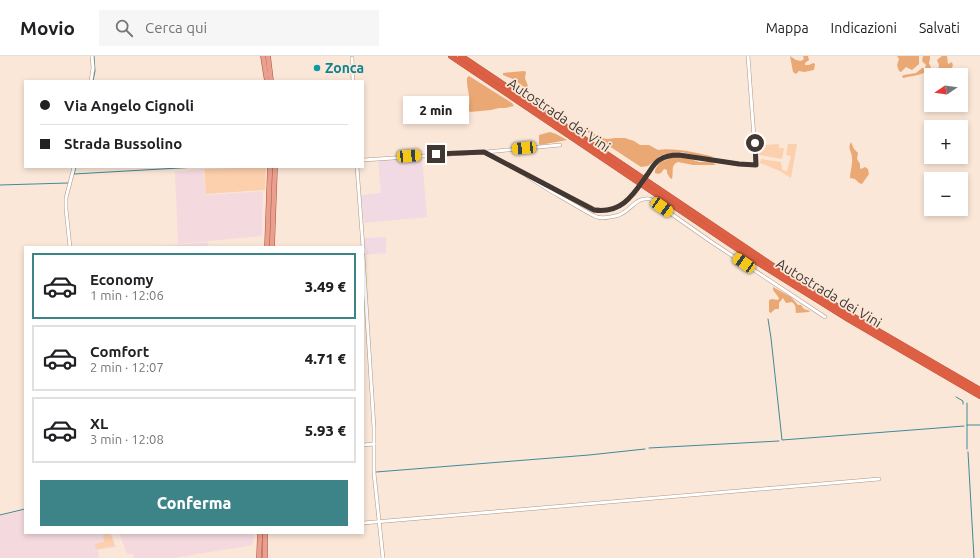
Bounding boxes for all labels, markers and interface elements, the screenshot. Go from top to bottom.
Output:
search box [99,10,379,46]
text: Movio [20,17,75,39]
icon: search [113,17,135,39]
text: Cerca qui [145,19,207,36]
text: Mappa [766,20,809,36]
text: Indicazioni [831,20,897,36]
text: Salvati [919,20,960,36]
place label: Zonca [325,60,364,76]
marker: Zonca [312,63,322,73]
north arrow [924,68,968,112]
map controls [924,68,968,216]
street label: Autostrada dei Vini [505,75,613,155]
callout: 2 min [403,96,469,124]
text: Via Angelo Cignoli [64,97,194,114]
text: 2 min [419,103,453,117]
button: + [924,120,968,164]
route start [746,134,764,152]
text: Strada Bussolino [64,135,182,152]
car [512,141,536,155]
route end [427,145,445,163]
car [397,149,421,163]
button: − [924,172,968,216]
car [649,195,675,219]
car [731,251,757,275]
street label: Autostrada dei Vini [773,255,885,331]
icon: car [42,268,78,304]
text: Economy [90,271,154,288]
text: 3.49 € [305,278,346,295]
text: 1 min · 12:06 [90,288,164,302]
icon: car [42,340,78,376]
text: Comfort [90,343,149,360]
text: 4.71 € [305,350,346,367]
text: 2 min · 12:07 [90,360,164,374]
icon: car [42,412,78,448]
text: XL [90,415,108,432]
text: 5.93 € [305,422,346,439]
text: 3 min · 12:08 [90,432,164,446]
button: Conferma [40,480,348,526]

